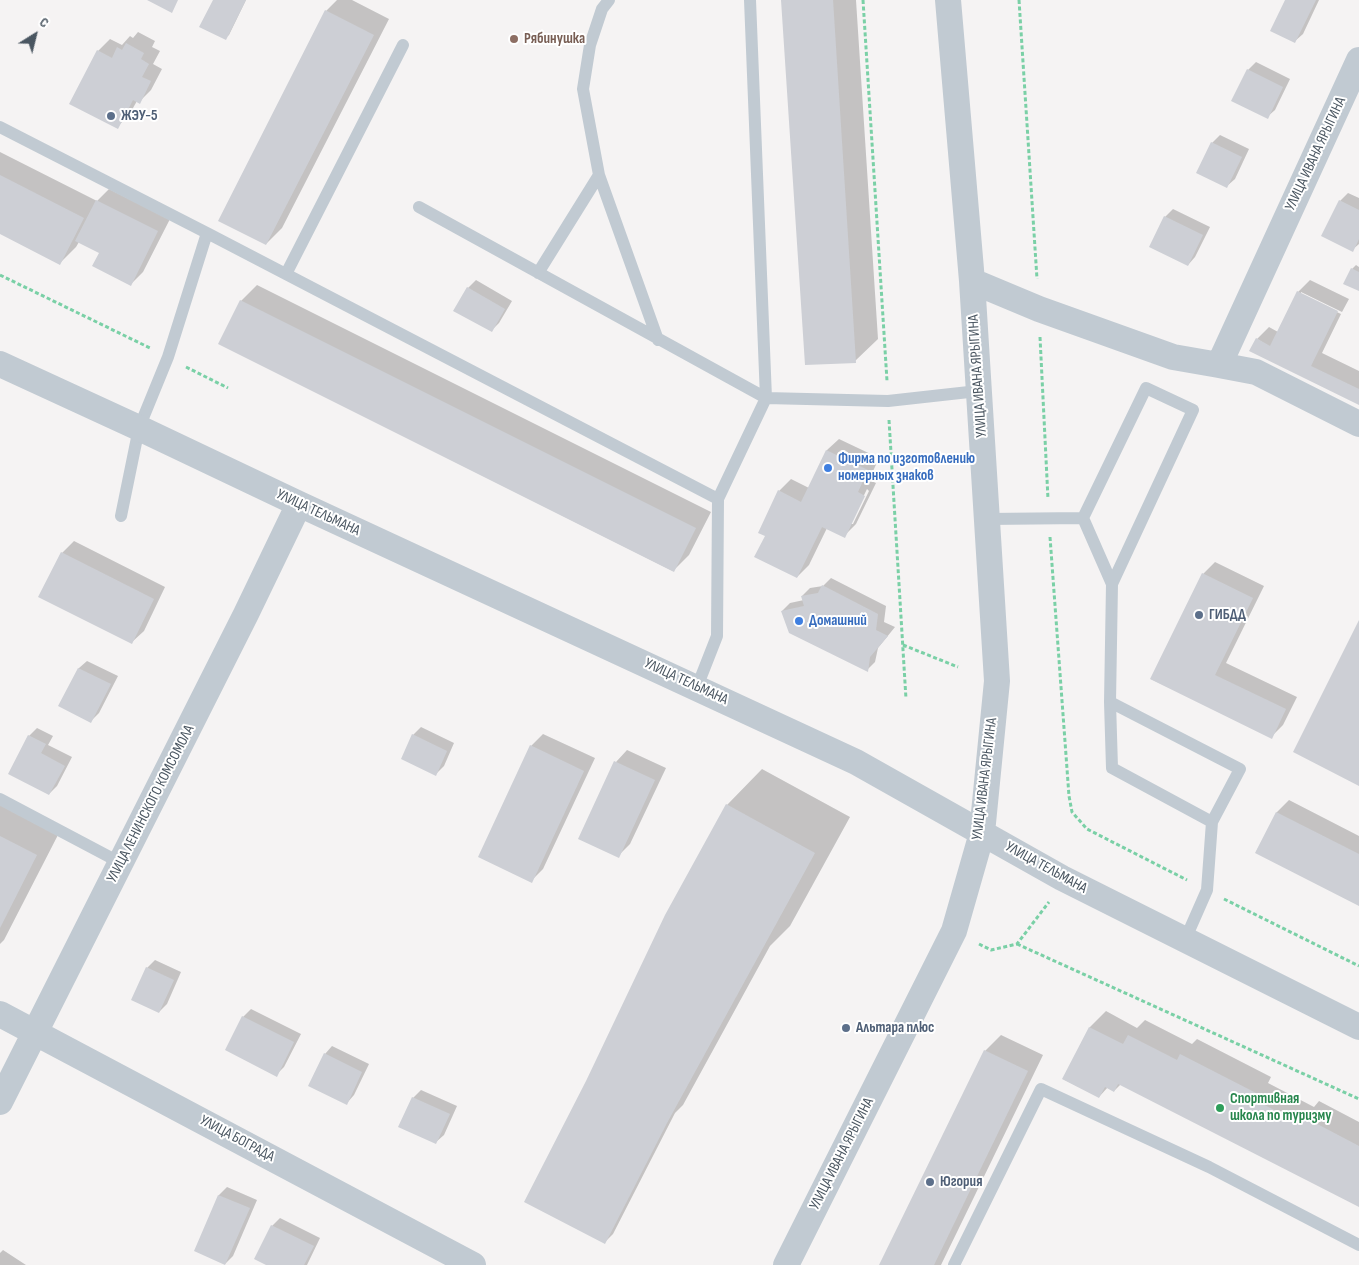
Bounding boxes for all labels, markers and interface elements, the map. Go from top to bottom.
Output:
north arrow [10,10,60,60]
text: С [36,13,52,31]
place label: Рябинушка [524,30,585,48]
marker: Рябинушка [508,33,520,45]
street label: УЛИЦА ИВАНА ЯРЫГИНА [1282,94,1350,214]
place label: ЖЭУ-5 [121,107,157,125]
marker: ЖЭУ-5 [105,110,117,122]
street label: УЛИЦА ИВАНА ЯРЫГИНА [965,314,991,438]
place label: Фирма по изготовлению номерных знаков [838,450,975,485]
marker: Фирма по изготовлению номерных знаков [822,462,834,474]
street label: УЛИЦА ТЕЛЬМАНА [273,486,363,540]
place label: ГИБДД [1209,606,1246,624]
marker: ГИБДД [1193,609,1205,621]
place label: Домашний [809,612,867,630]
marker: Домашний [793,615,805,627]
street label: УЛИЦА ТЕЛЬМАНА [641,655,731,709]
street label: УЛИЦА ИВАНА ЯРЫГИНА [969,717,1001,841]
street label: УЛИЦА ЛЕНИНСКОГО КОМСОМОЛА [103,722,199,886]
street label: УЛИЦА ТЕЛЬМАНА [1002,838,1090,898]
place label: Альтара плюс [856,1019,934,1037]
marker: Альтара плюс [840,1022,852,1034]
place label: Спортивная школа по туризму [1230,1090,1332,1125]
street label: УЛИЦА ИВАНА ЯРЫГИНА [806,1095,878,1213]
marker: Спортивная школа по туризму [1214,1102,1226,1114]
street label: УЛИЦА БОГРАДА [196,1112,278,1166]
place label: Югория [940,1173,982,1191]
marker: Югория [924,1176,936,1188]

